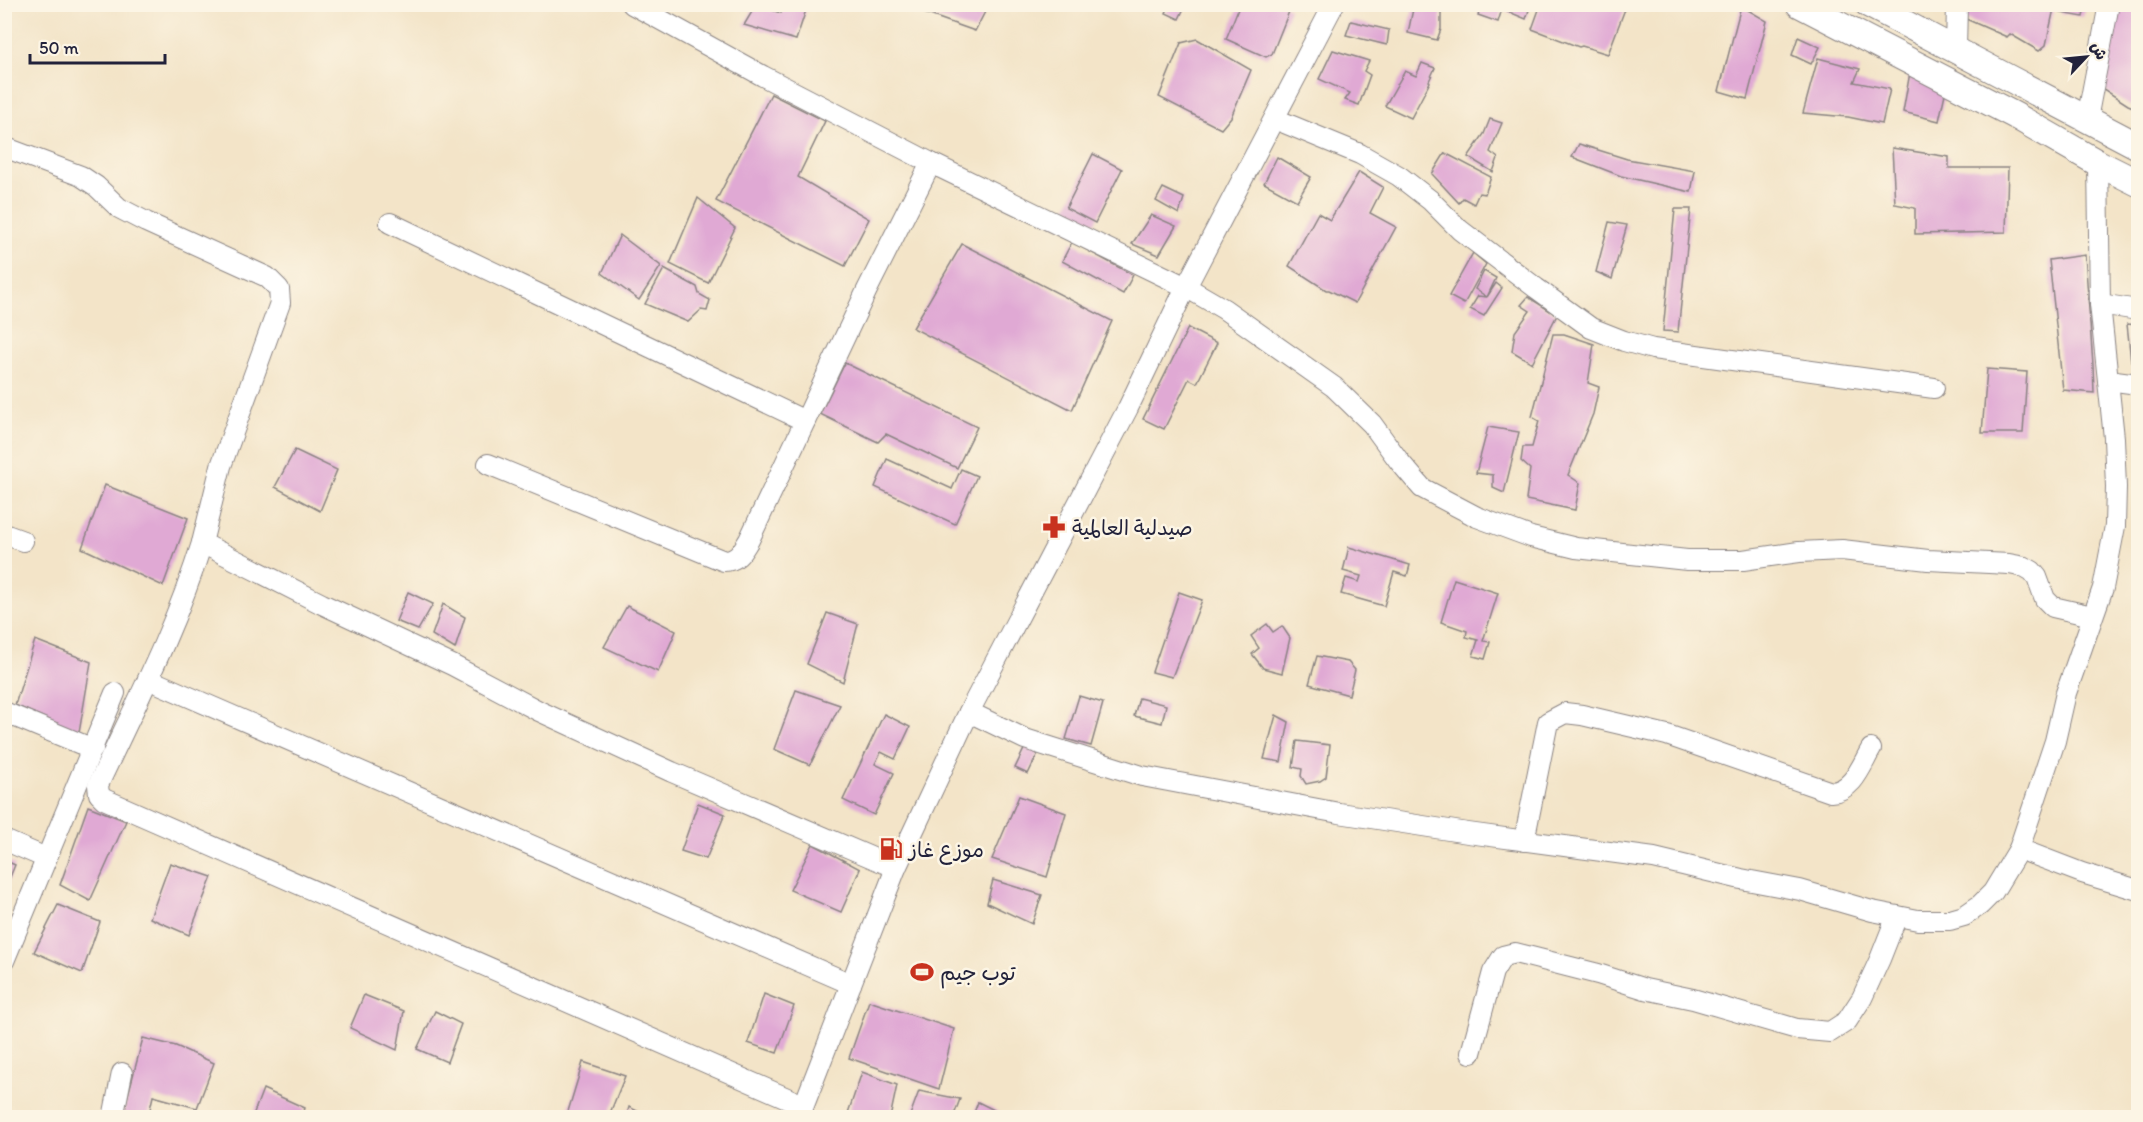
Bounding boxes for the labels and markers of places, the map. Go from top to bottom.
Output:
pharmacy icon: صيدلية العالمية [1041,514,1067,540]
place label: صيدلية العالمية [1072,515,1193,540]
fuel station icon: موزع غاز [878,836,904,862]
place label: موزع غاز [907,837,984,865]
sports icon: توب جيم [909,959,935,985]
place label: توب جيم [940,960,1016,989]

